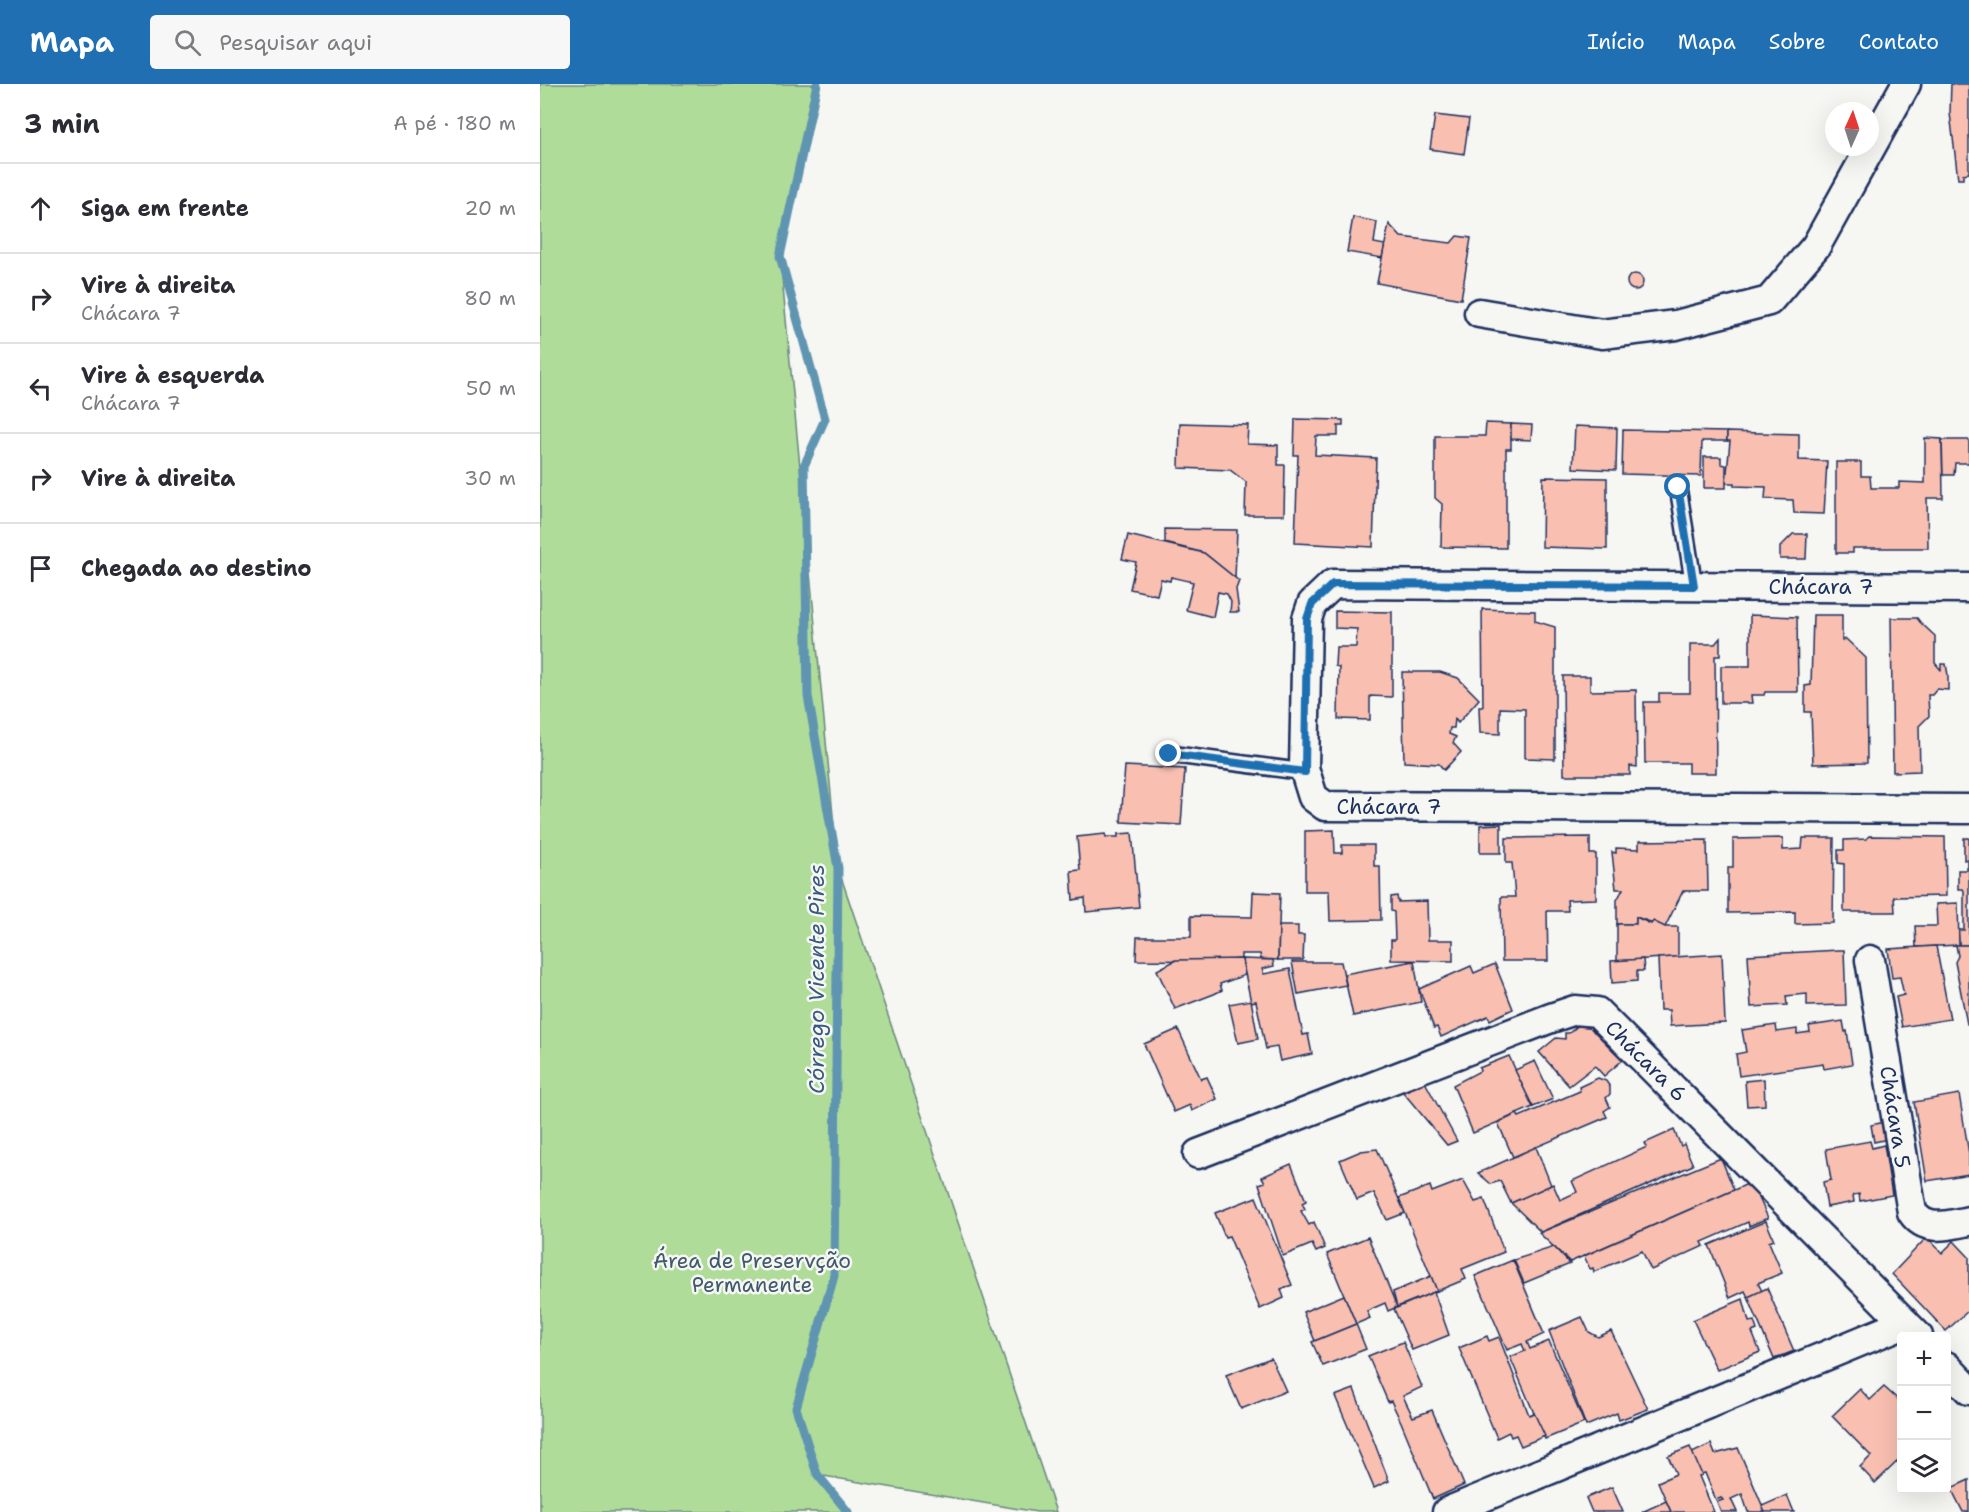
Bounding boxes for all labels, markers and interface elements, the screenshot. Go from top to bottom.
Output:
search box [150,15,570,69]
text: Mapa [30,23,114,61]
icon: search [171,26,204,59]
text: Pesquisar aqui [219,28,372,57]
text: Início [1587,28,1645,56]
text: Mapa [1678,28,1736,56]
text: Sobre [1769,28,1826,56]
text: Contato [1859,28,1939,56]
north arrow [1825,102,1879,156]
text: 3 min [24,106,100,141]
text: A pé · 180 m [393,110,516,136]
icon: ahead [24,192,57,225]
text: Siga em frente [81,194,249,223]
text: 20 m [465,195,516,221]
text: Vire à direita [81,271,235,300]
icon: right [24,282,57,315]
text: 80 m [464,285,516,311]
text: Chácara 7 [81,300,181,326]
text: Vire à esquerda [81,361,264,390]
icon: left [24,372,57,405]
text: 50 m [466,375,516,401]
text: Chácara 7 [81,390,181,416]
icon: right [24,462,57,495]
text: Vire à direita [81,464,235,493]
text: 30 m [464,465,516,491]
route start [1664,473,1690,499]
icon: arrive [24,552,57,585]
text: Chegada ao destino [81,554,312,583]
street label: Chácara 7 [1769,573,1873,601]
route end [1155,740,1181,766]
street label: Chácara 7 [1337,793,1441,821]
water label: Córrego Vicente Pires [802,864,831,1094]
street label: Chácara 6 [1599,1014,1693,1108]
street label: Chácara 5 [1873,1064,1917,1170]
park label: Área de Preservção Permanente [653,1246,851,1299]
map controls [1897,1332,1951,1494]
button: + [1897,1332,1951,1386]
button: − [1897,1386,1951,1440]
button: layers [1897,1440,1951,1494]

